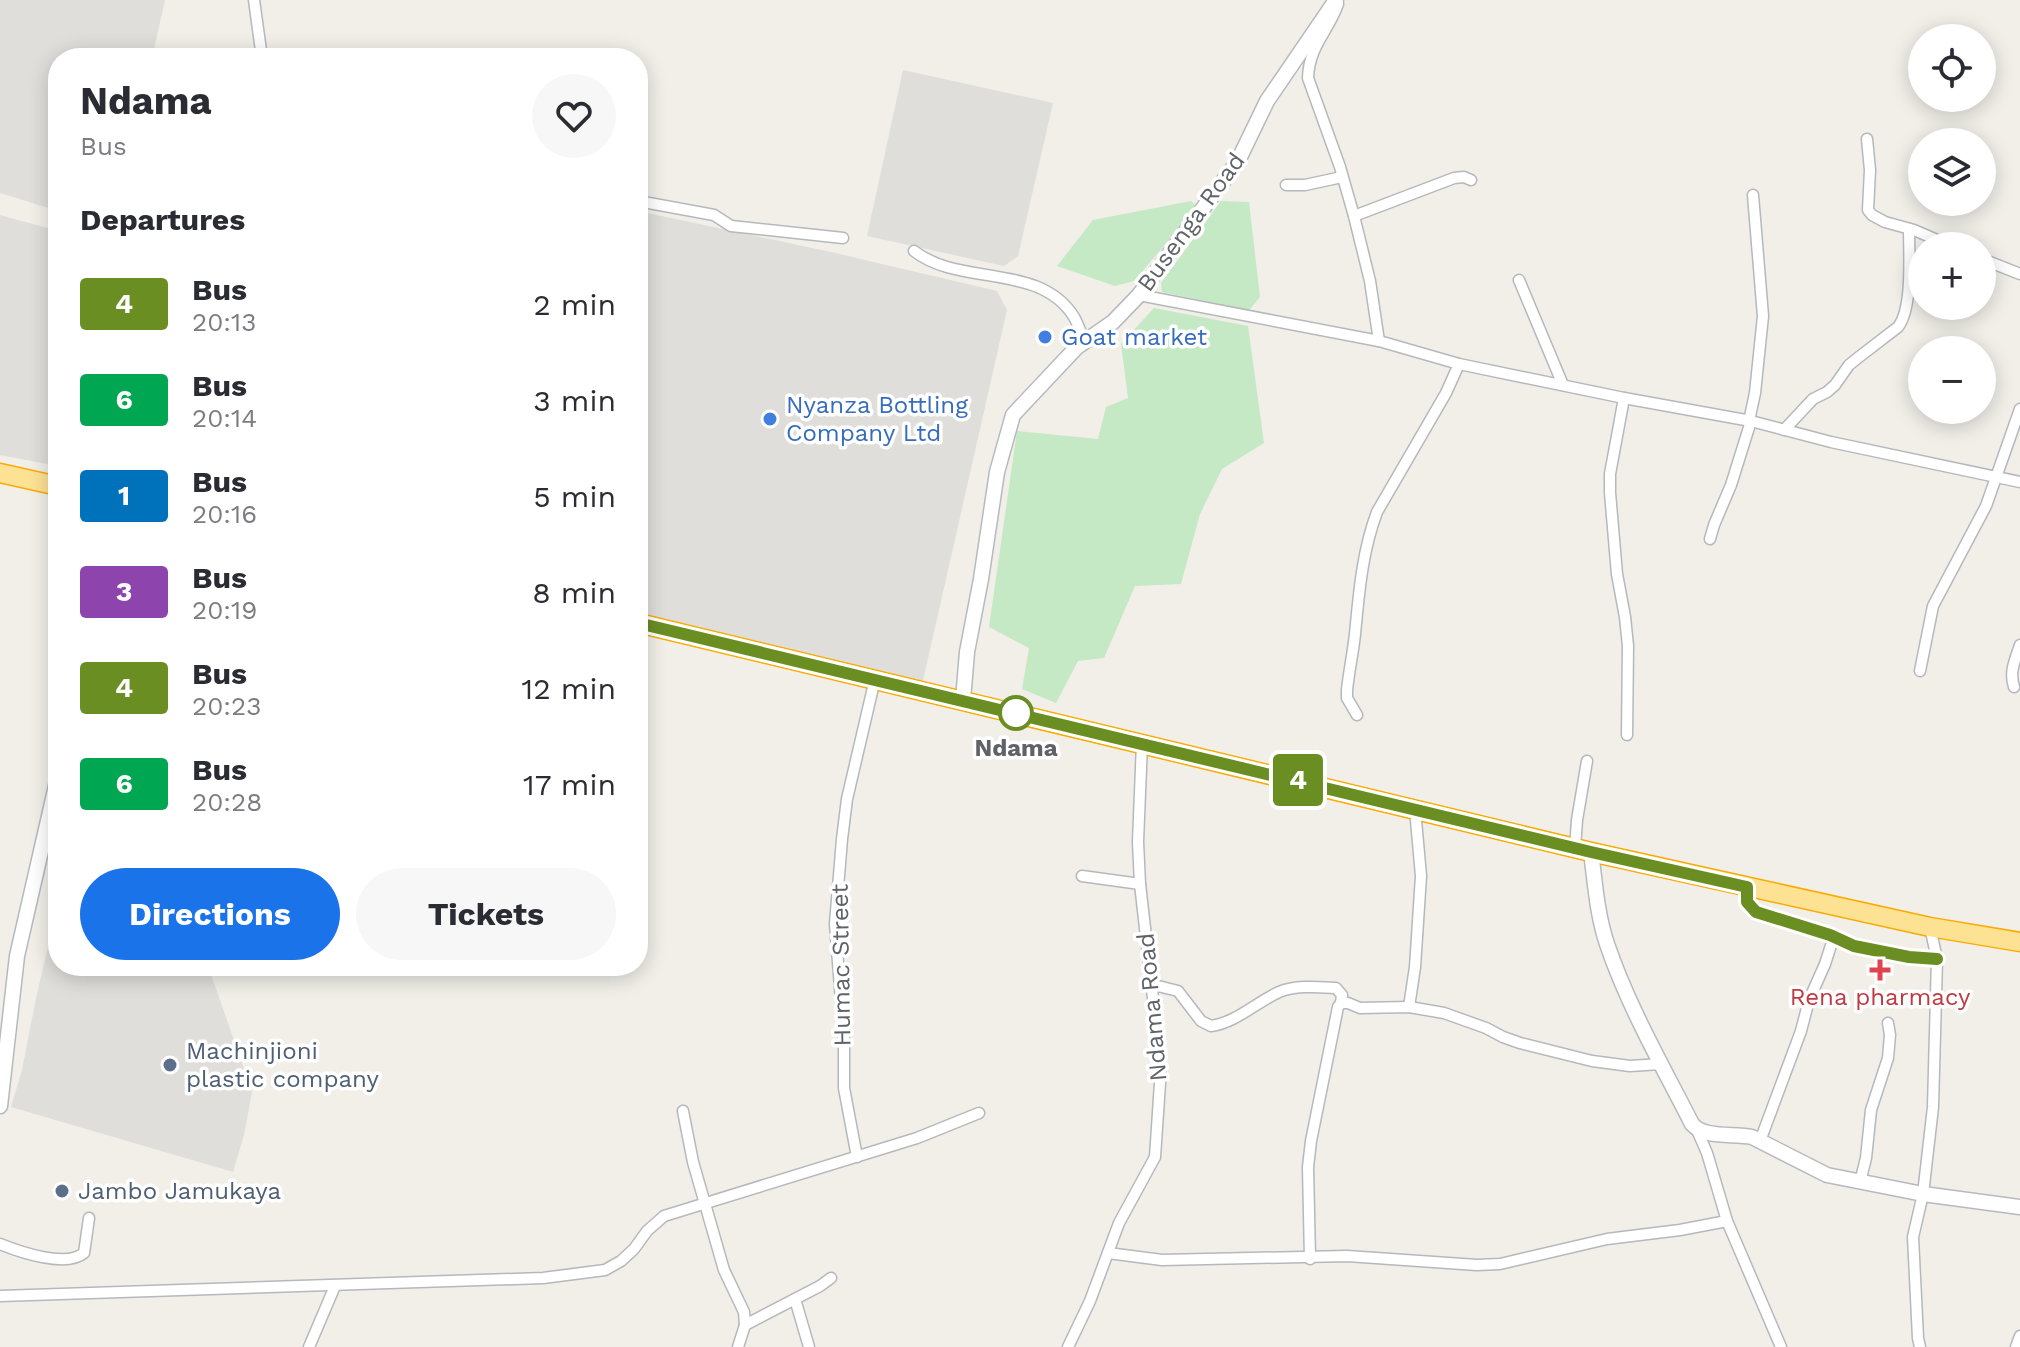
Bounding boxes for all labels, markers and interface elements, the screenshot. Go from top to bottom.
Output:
map controls [1908,24,1996,424]
button: locate [1908,24,1996,112]
button: heart [532,74,616,158]
text: Ndama [80,79,212,123]
button: layers [1908,128,1996,216]
text: Bus [80,131,127,161]
street label: Busenga Road [1131,147,1251,297]
text: Departures [80,202,245,237]
button: + [1908,232,1996,320]
text: Bus [192,272,247,307]
text: 4 [115,287,133,320]
text: 2 min [533,287,616,322]
text: 20:13 [192,307,256,337]
place label: Goat market [1061,323,1207,351]
marker: Goat market [1036,328,1054,346]
button: − [1908,336,1996,424]
text: Bus [192,368,247,403]
text: 6 [115,383,133,416]
text: 3 min [533,383,616,418]
place label: Nyanza Bottling Company Ltd [786,391,968,447]
text: 20:14 [192,403,257,433]
marker: Nyanza Bottling Company Ltd [761,410,779,428]
text: Bus [192,464,247,499]
text: 1 [118,479,130,512]
text: 5 min [533,479,616,514]
text: 20:16 [192,499,257,529]
text: Bus [192,560,247,595]
text: 3 [116,575,132,608]
text: 8 min [532,575,616,610]
text: 20:19 [192,595,257,625]
text: Bus [192,656,247,691]
text: 4 [115,671,133,704]
text: 12 min [521,671,616,706]
text: 20:23 [192,691,261,721]
marker: Ndama [999,696,1033,730]
place label: Ndama [974,734,1058,762]
text: Bus [192,752,247,787]
line badge: 4 [1272,754,1324,806]
text: 4 [1289,763,1307,796]
text: 6 [115,767,133,800]
text: 17 min [523,767,616,802]
text: 20:28 [192,787,262,817]
button: Directions [80,868,340,960]
button: Tickets [356,868,616,960]
street label: Humac Street [826,883,856,1047]
street label: Ndama Road [1132,932,1172,1082]
marker: Rena pharmacy [1871,961,1889,979]
place label: Rena pharmacy [1790,983,1971,1011]
place label: Machinjioni plastic company [186,1037,380,1093]
marker: Machinjioni plastic company [161,1056,179,1074]
place label: Jambo Jamukaya [78,1177,281,1205]
marker: Jambo Jamukaya [53,1182,71,1200]

